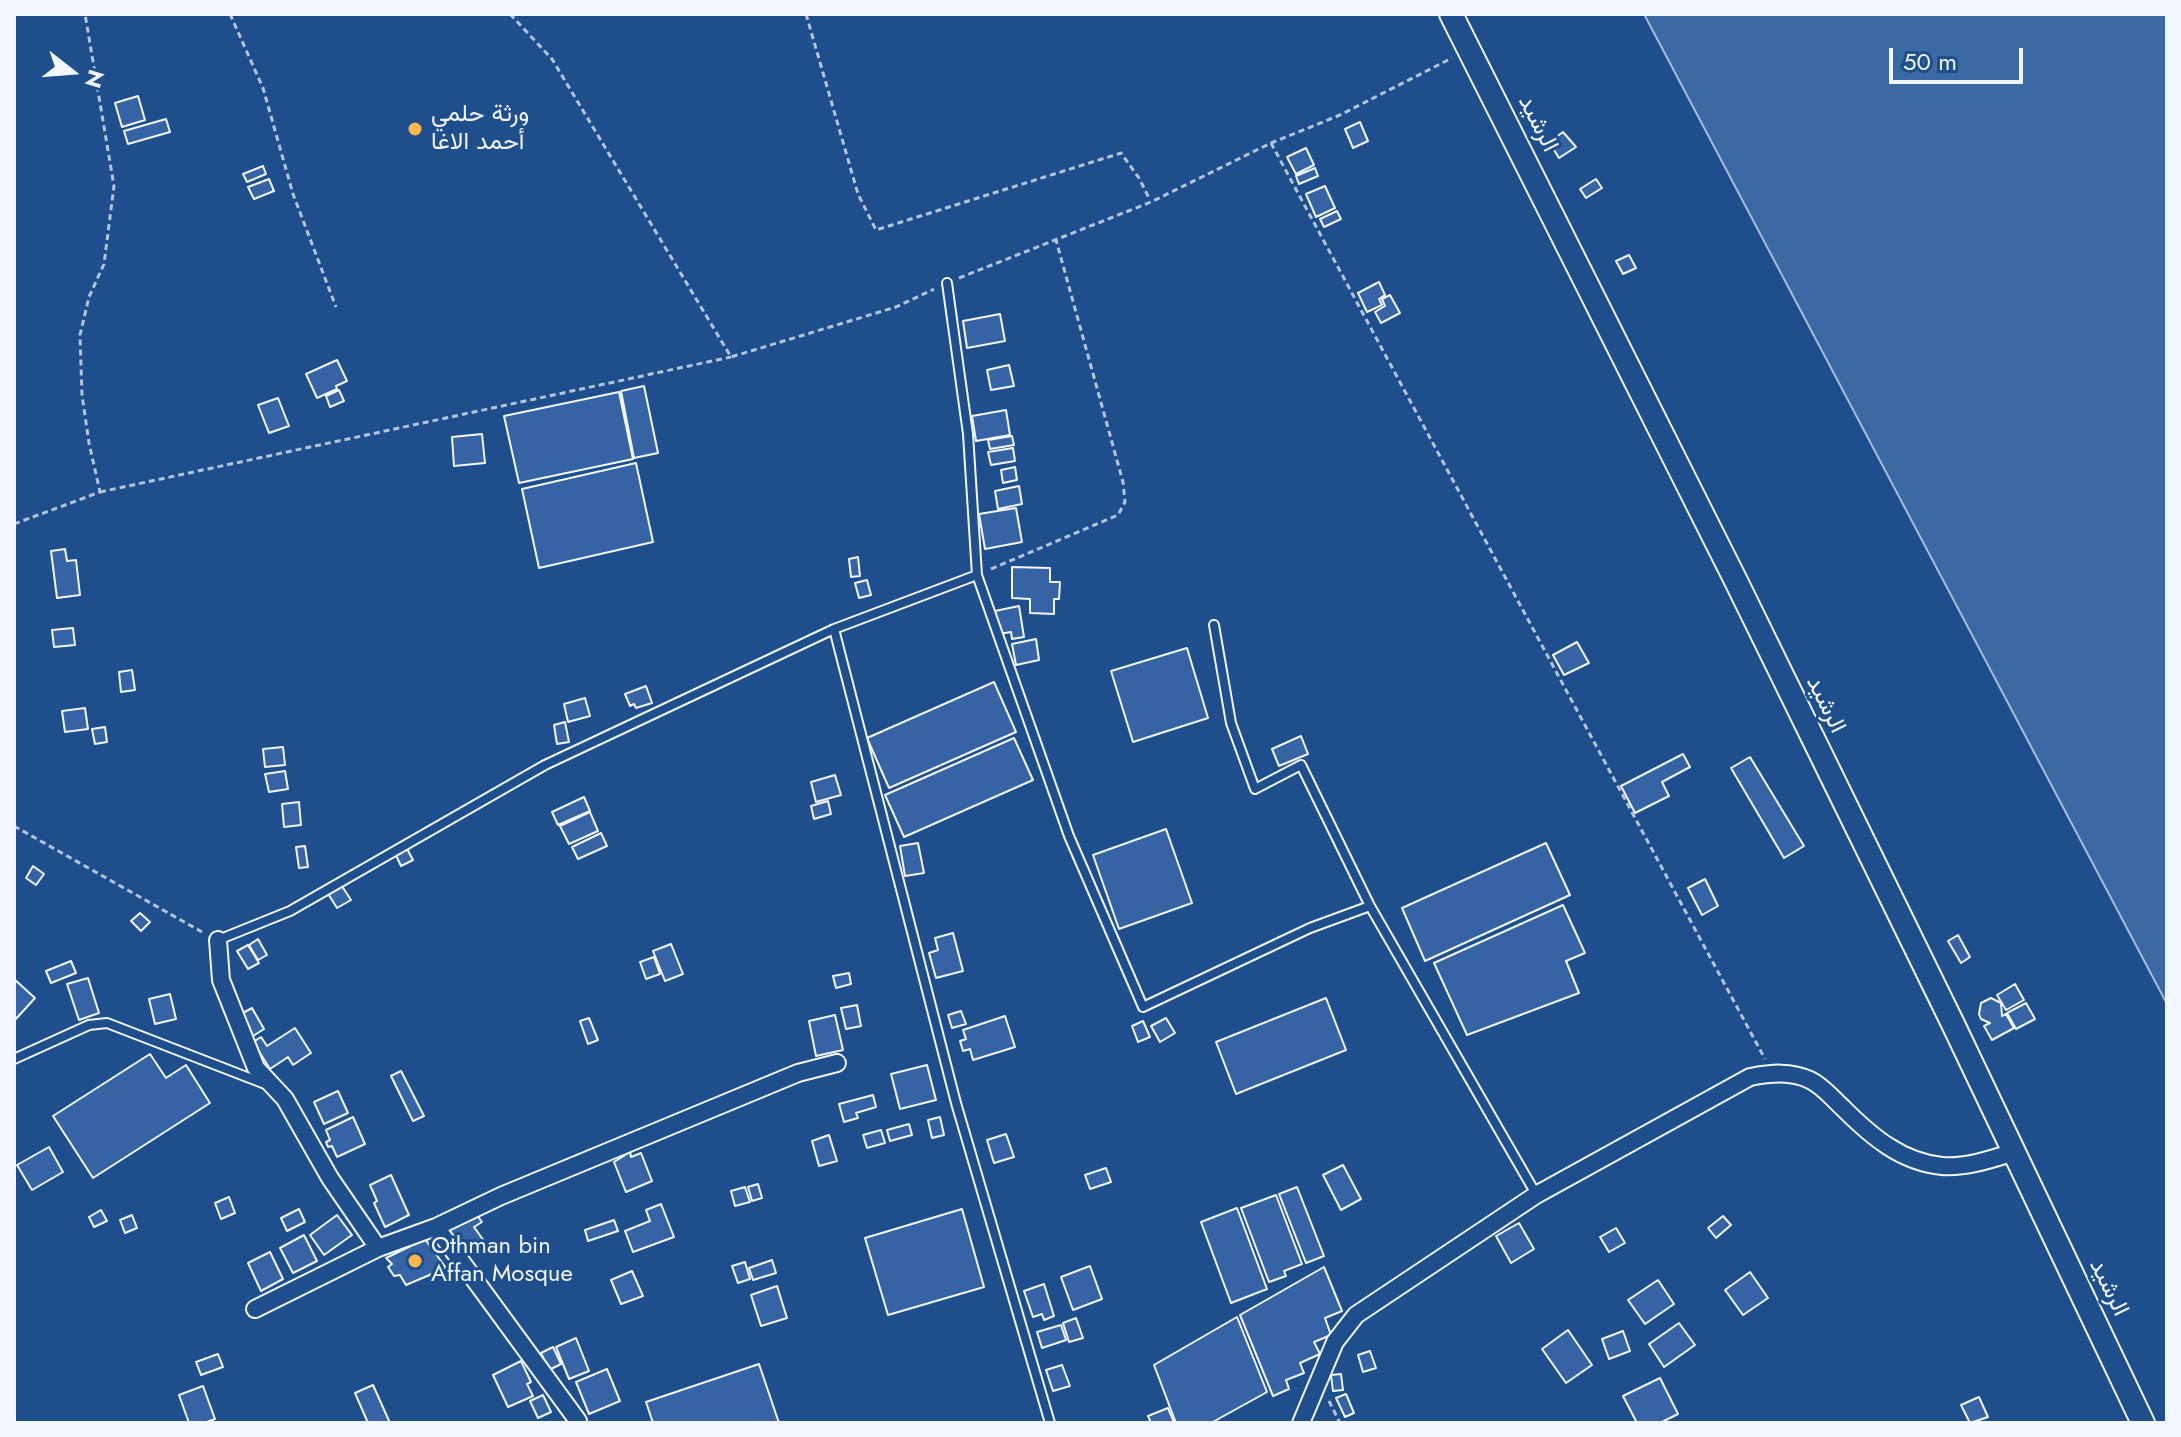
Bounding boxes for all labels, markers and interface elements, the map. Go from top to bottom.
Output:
north arrow [32,32,112,112]
scale bar [1893,32,2027,82]
text: 50 m [1903,44,1957,79]
text: N [77,66,113,92]
street label: الرشيد [1510,91,1564,157]
place label: ورثة حلمي أحمد الاغا [431,101,529,157]
marker: ورثة حلمي أحمد الاغا [406,120,424,138]
street label: الرشيد [1799,672,1851,738]
place label: Othman bin Affan Mosque [431,1233,573,1289]
marker: Othman bin Affan Mosque [406,1252,424,1270]
street label: الرشيد [2082,1255,2134,1321]

